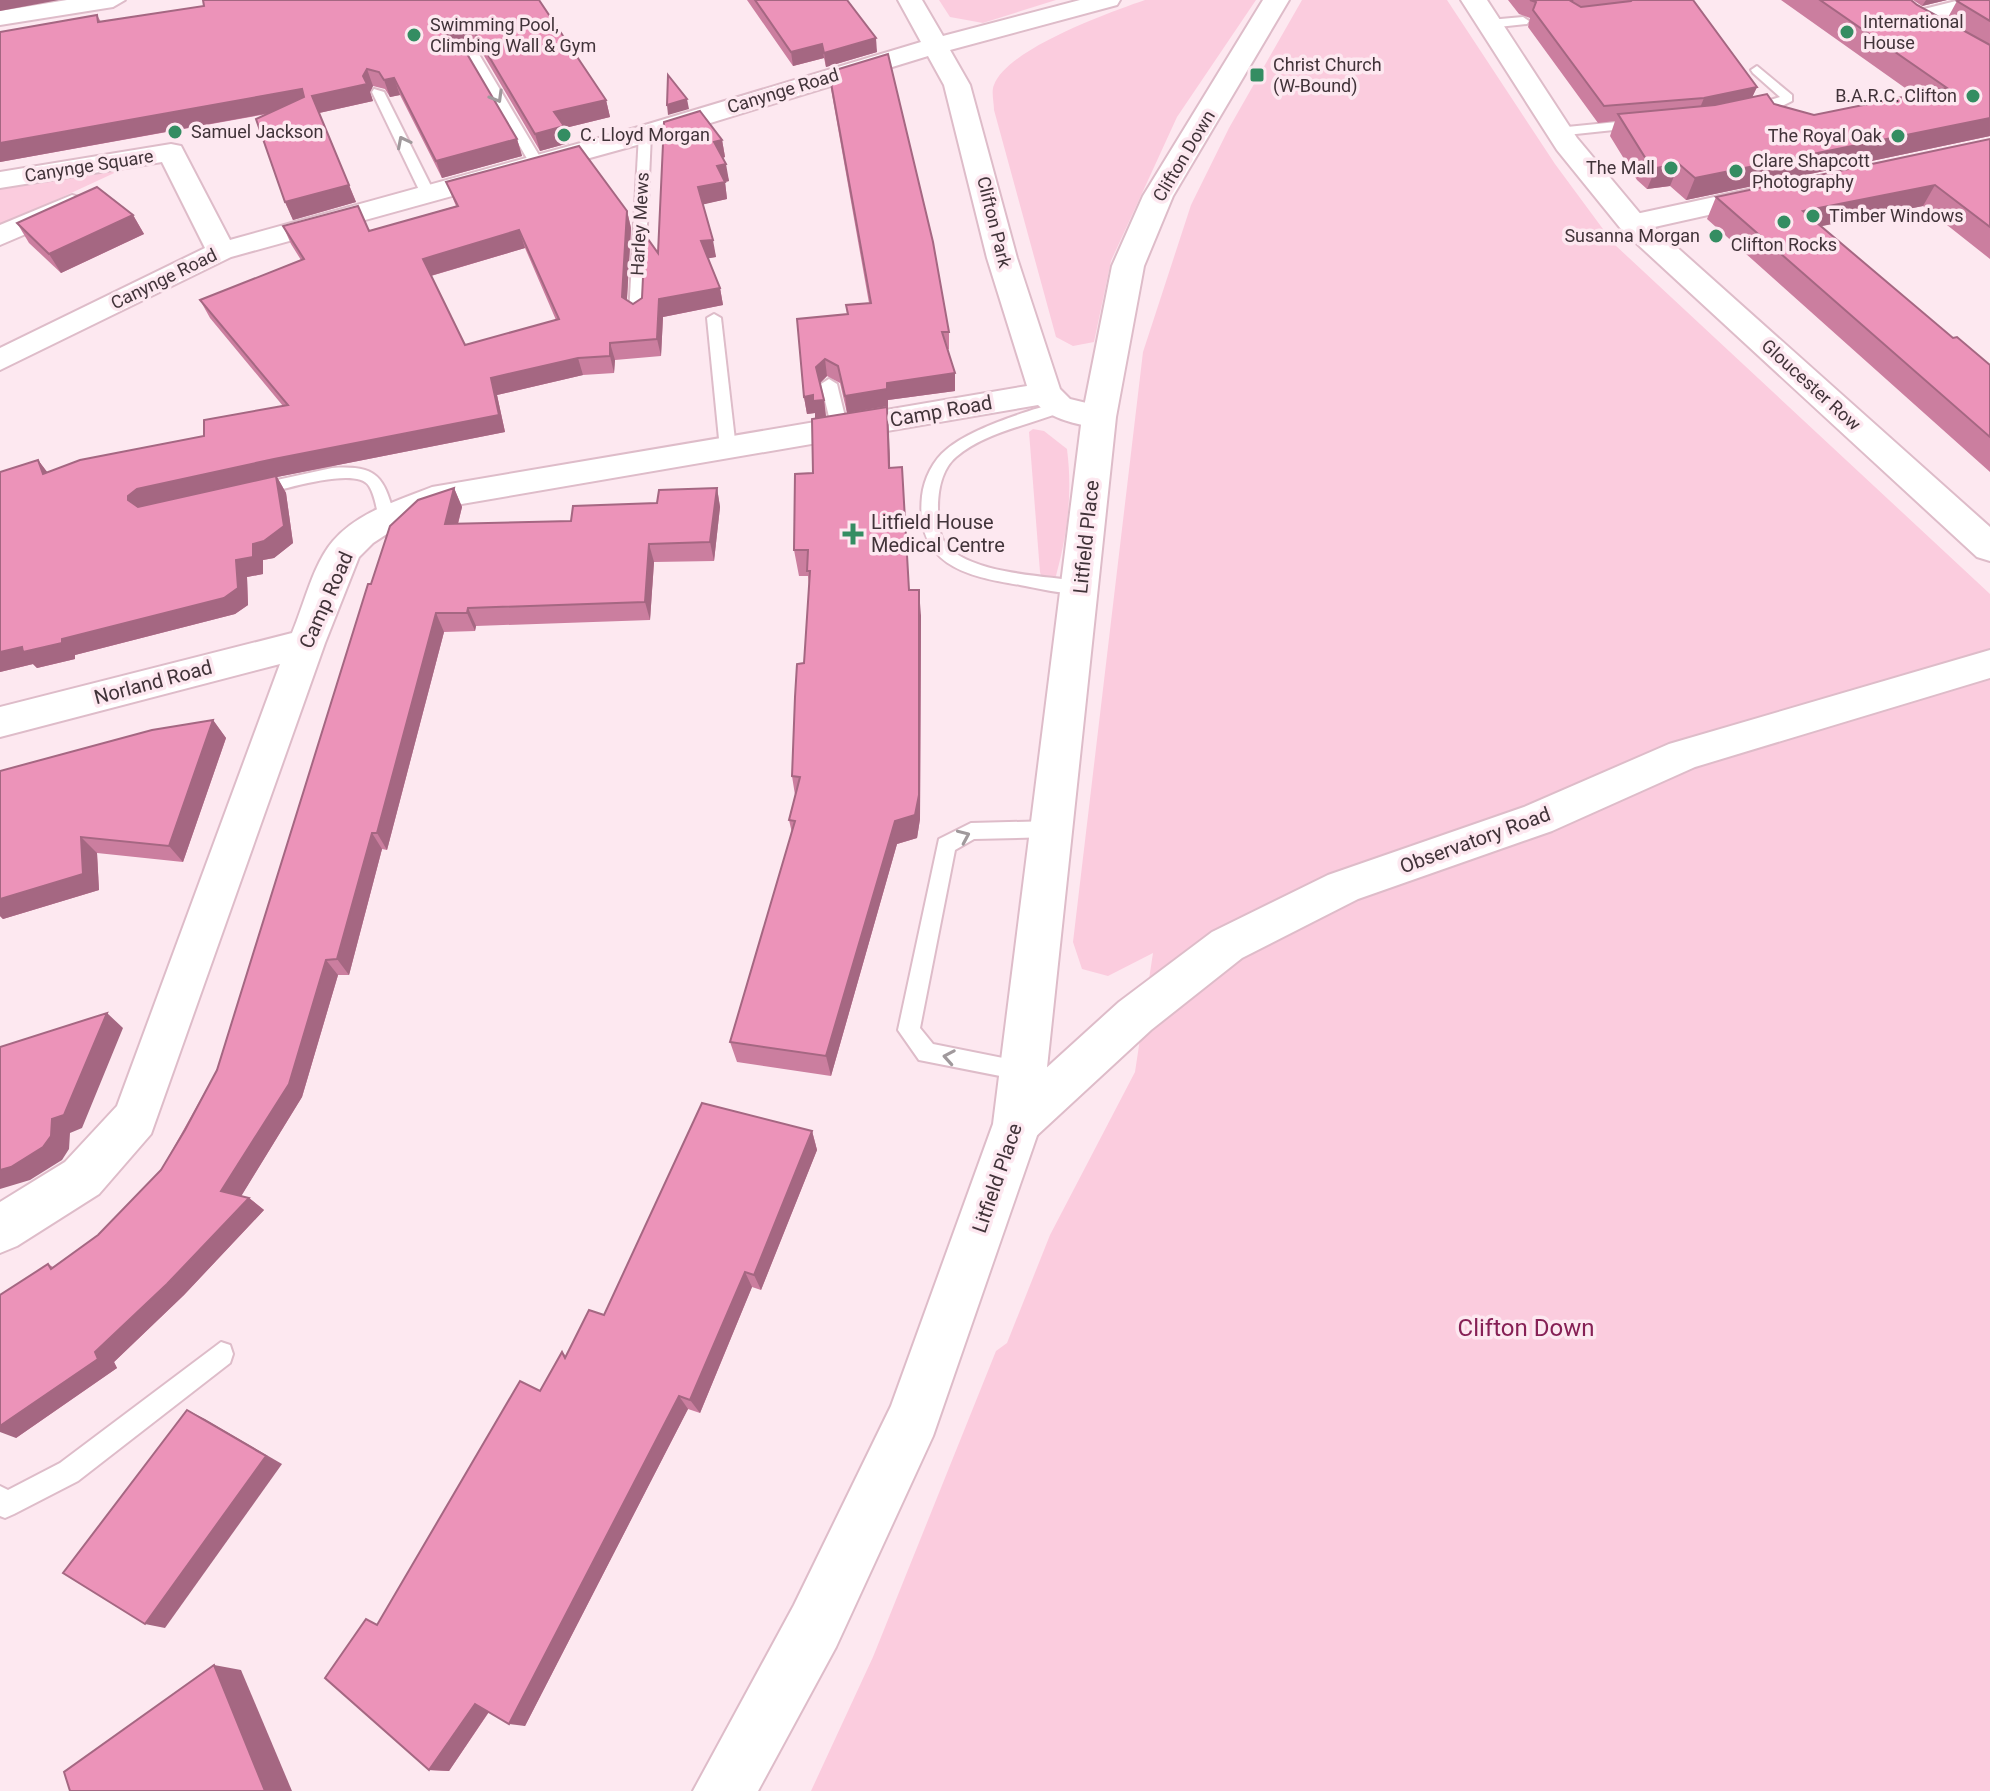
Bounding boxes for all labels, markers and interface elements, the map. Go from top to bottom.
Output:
place label: International House [1863,11,1964,53]
place label: Swimming Pool, Climbing Wall & Gym [430,14,596,56]
marker: International House [1838,23,1856,41]
marker: Swimming Pool, Climbing Wall & Gym [405,26,423,44]
place label: Christ Church (W-Bound) [1273,54,1382,97]
street label: Canynge Road [725,64,841,117]
marker: Christ Church (W-Bound) [1248,66,1266,84]
place label: B.A.R.C. Clifton [1835,85,1957,106]
marker: B.A.R.C. Clifton [1964,87,1982,105]
one-way arrow [487,88,503,103]
street label: Clifton Down [1148,106,1219,205]
place label: Samuel Jackson [191,121,323,142]
marker: Samuel Jackson [166,123,184,141]
place label: C. Lloyd Morgan [580,124,710,145]
place label: The Royal Oak [1768,125,1883,146]
marker: C. Lloyd Morgan [555,126,573,144]
marker: The Royal Oak [1889,127,1907,145]
one-way arrow [397,135,412,150]
street label: Canynge Square [23,145,155,186]
place label: Clare Shapcott Photography [1752,150,1870,192]
place label: The Mall [1586,157,1655,178]
marker: The Mall [1662,159,1680,177]
marker: Clare Shapcott Photography [1727,162,1745,180]
street label: Harley Mews [626,172,653,276]
street label: Clifton Park [973,174,1016,271]
place label: Timber Windows [1829,205,1964,226]
marker: Timber Windows [1804,207,1822,225]
marker: Clifton Rocks [1775,213,1793,231]
place label: Susanna Morgan [1564,225,1700,246]
marker: Susanna Morgan [1707,227,1725,245]
place label: Clifton Rocks [1731,234,1837,255]
street label: Canynge Road [107,244,220,313]
street label: Gloucester Row [1758,335,1866,435]
street label: Camp Road [888,390,994,432]
street label: Litfield Place [1068,479,1104,595]
place label: Litfield House Medical Centre [871,510,1005,557]
marker: Litfield House Medical Centre [842,523,864,545]
street label: Camp Road [294,548,358,652]
street label: Norland Road [91,655,215,709]
street label: Observatory Road [1397,802,1553,878]
one-way arrow [955,830,970,846]
one-way arrow [942,1049,955,1066]
street label: Litfield Place [967,1120,1027,1236]
park label: Clifton Down [1458,1314,1594,1342]

